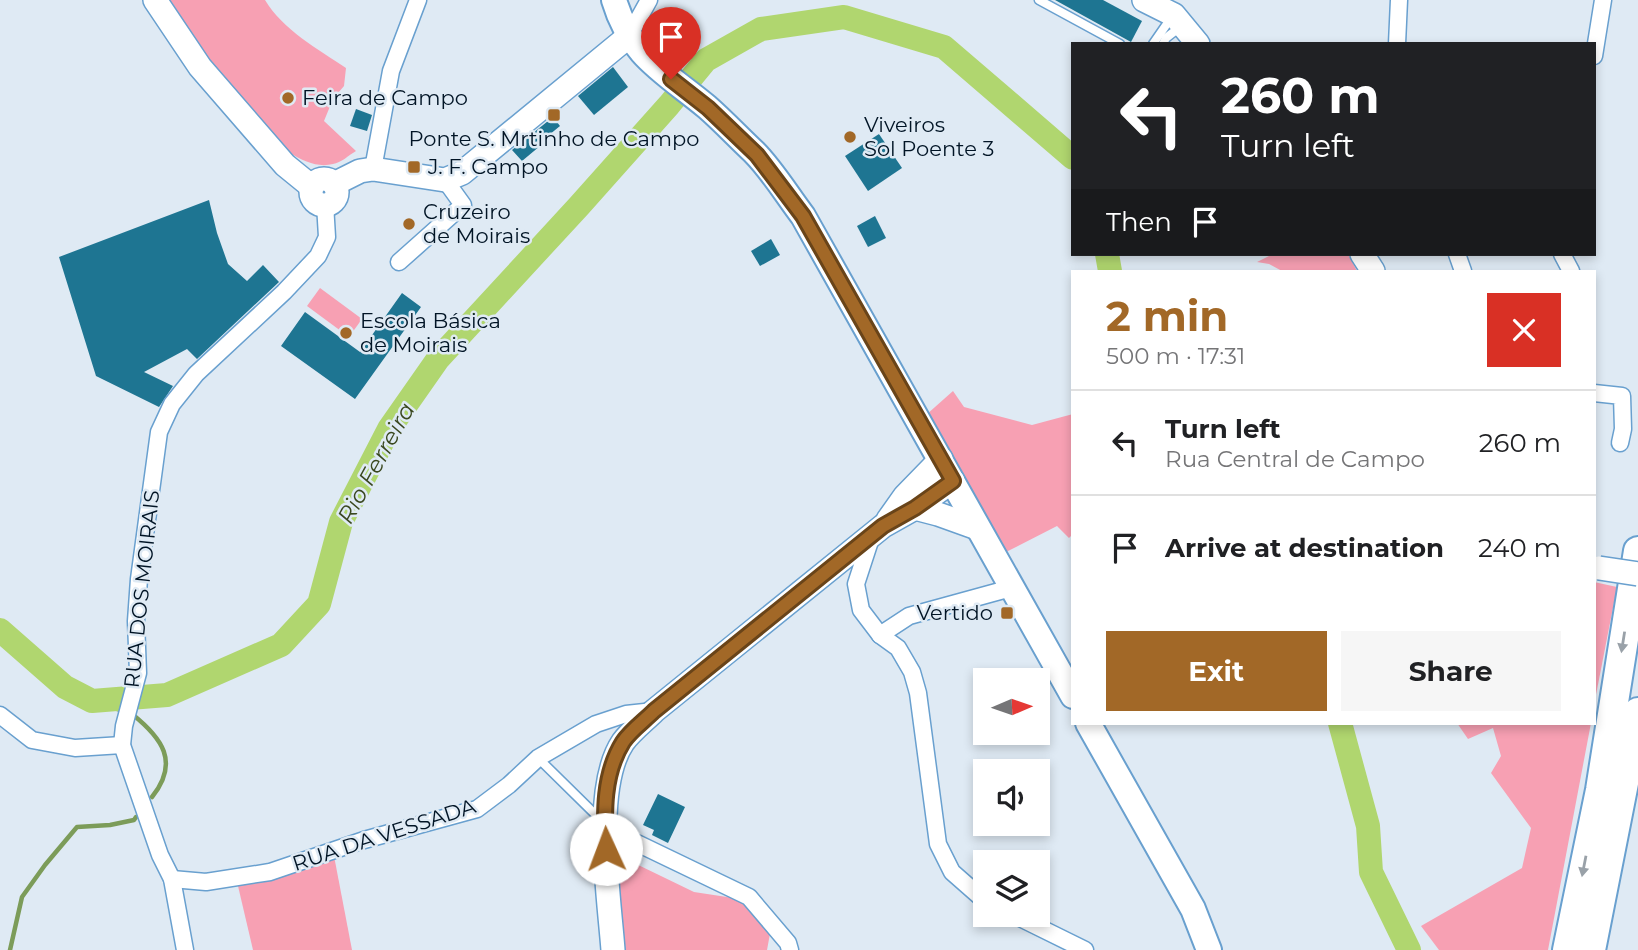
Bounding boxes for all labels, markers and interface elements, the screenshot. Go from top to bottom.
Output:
pin [641,7,701,79]
icon: arrive [652,18,690,56]
text: 260 m [1221,66,1380,125]
icon: left [1106,70,1197,161]
place label: Feira de Campo [302,85,468,110]
marker: Feira de Campo [280,90,296,106]
marker: Ponte S. Mrtinho de Campo [546,107,562,123]
place label: Viveiros Sol Poente 3 [864,112,994,161]
place label: Ponte S. Mrtinho de Campo [408,126,700,151]
text: Turn left [1221,126,1355,165]
marker: Viveiros Sol Poente 3 [842,129,858,145]
place label: J. F. Campo [427,154,548,179]
marker: J. F. Campo [406,159,422,175]
place label: Cruzeiro de Moirais [423,199,530,248]
icon: arrive [1186,203,1224,241]
text: Then [1106,206,1172,238]
marker: Cruzeiro de Moirais [401,216,417,232]
text: 2 min [1106,290,1228,342]
button: close [1487,293,1561,367]
place label: Escola Básica de Moirais [360,308,501,357]
marker: Escola Básica de Moirais [338,325,354,341]
text: 500 m · 17:31 [1106,342,1245,370]
water label: Rio Ferreira [331,398,421,528]
text: Turn left [1165,413,1281,445]
icon: left [1106,424,1144,462]
text: 260 m [1479,427,1561,459]
text: Rua Central de Campo [1165,445,1425,473]
street label: RUA DOS MOIRAIS [119,489,164,689]
icon: arrive [1106,529,1144,567]
text: Arrive at destination [1165,532,1444,564]
text: 240 m [1478,532,1561,564]
place label: Vertido [916,600,993,625]
marker: Vertido [999,605,1015,621]
button: Exit [1106,631,1327,711]
button: Share [1341,631,1561,711]
one-way arrow [1617,631,1628,653]
north arrow [973,668,1050,746]
map controls [973,668,1050,927]
button: sound [973,759,1050,836]
street label: RUA DA VESSADA [289,793,480,876]
position arrow [569,812,643,886]
button: layers [973,850,1050,927]
one-way arrow [1579,855,1590,877]

